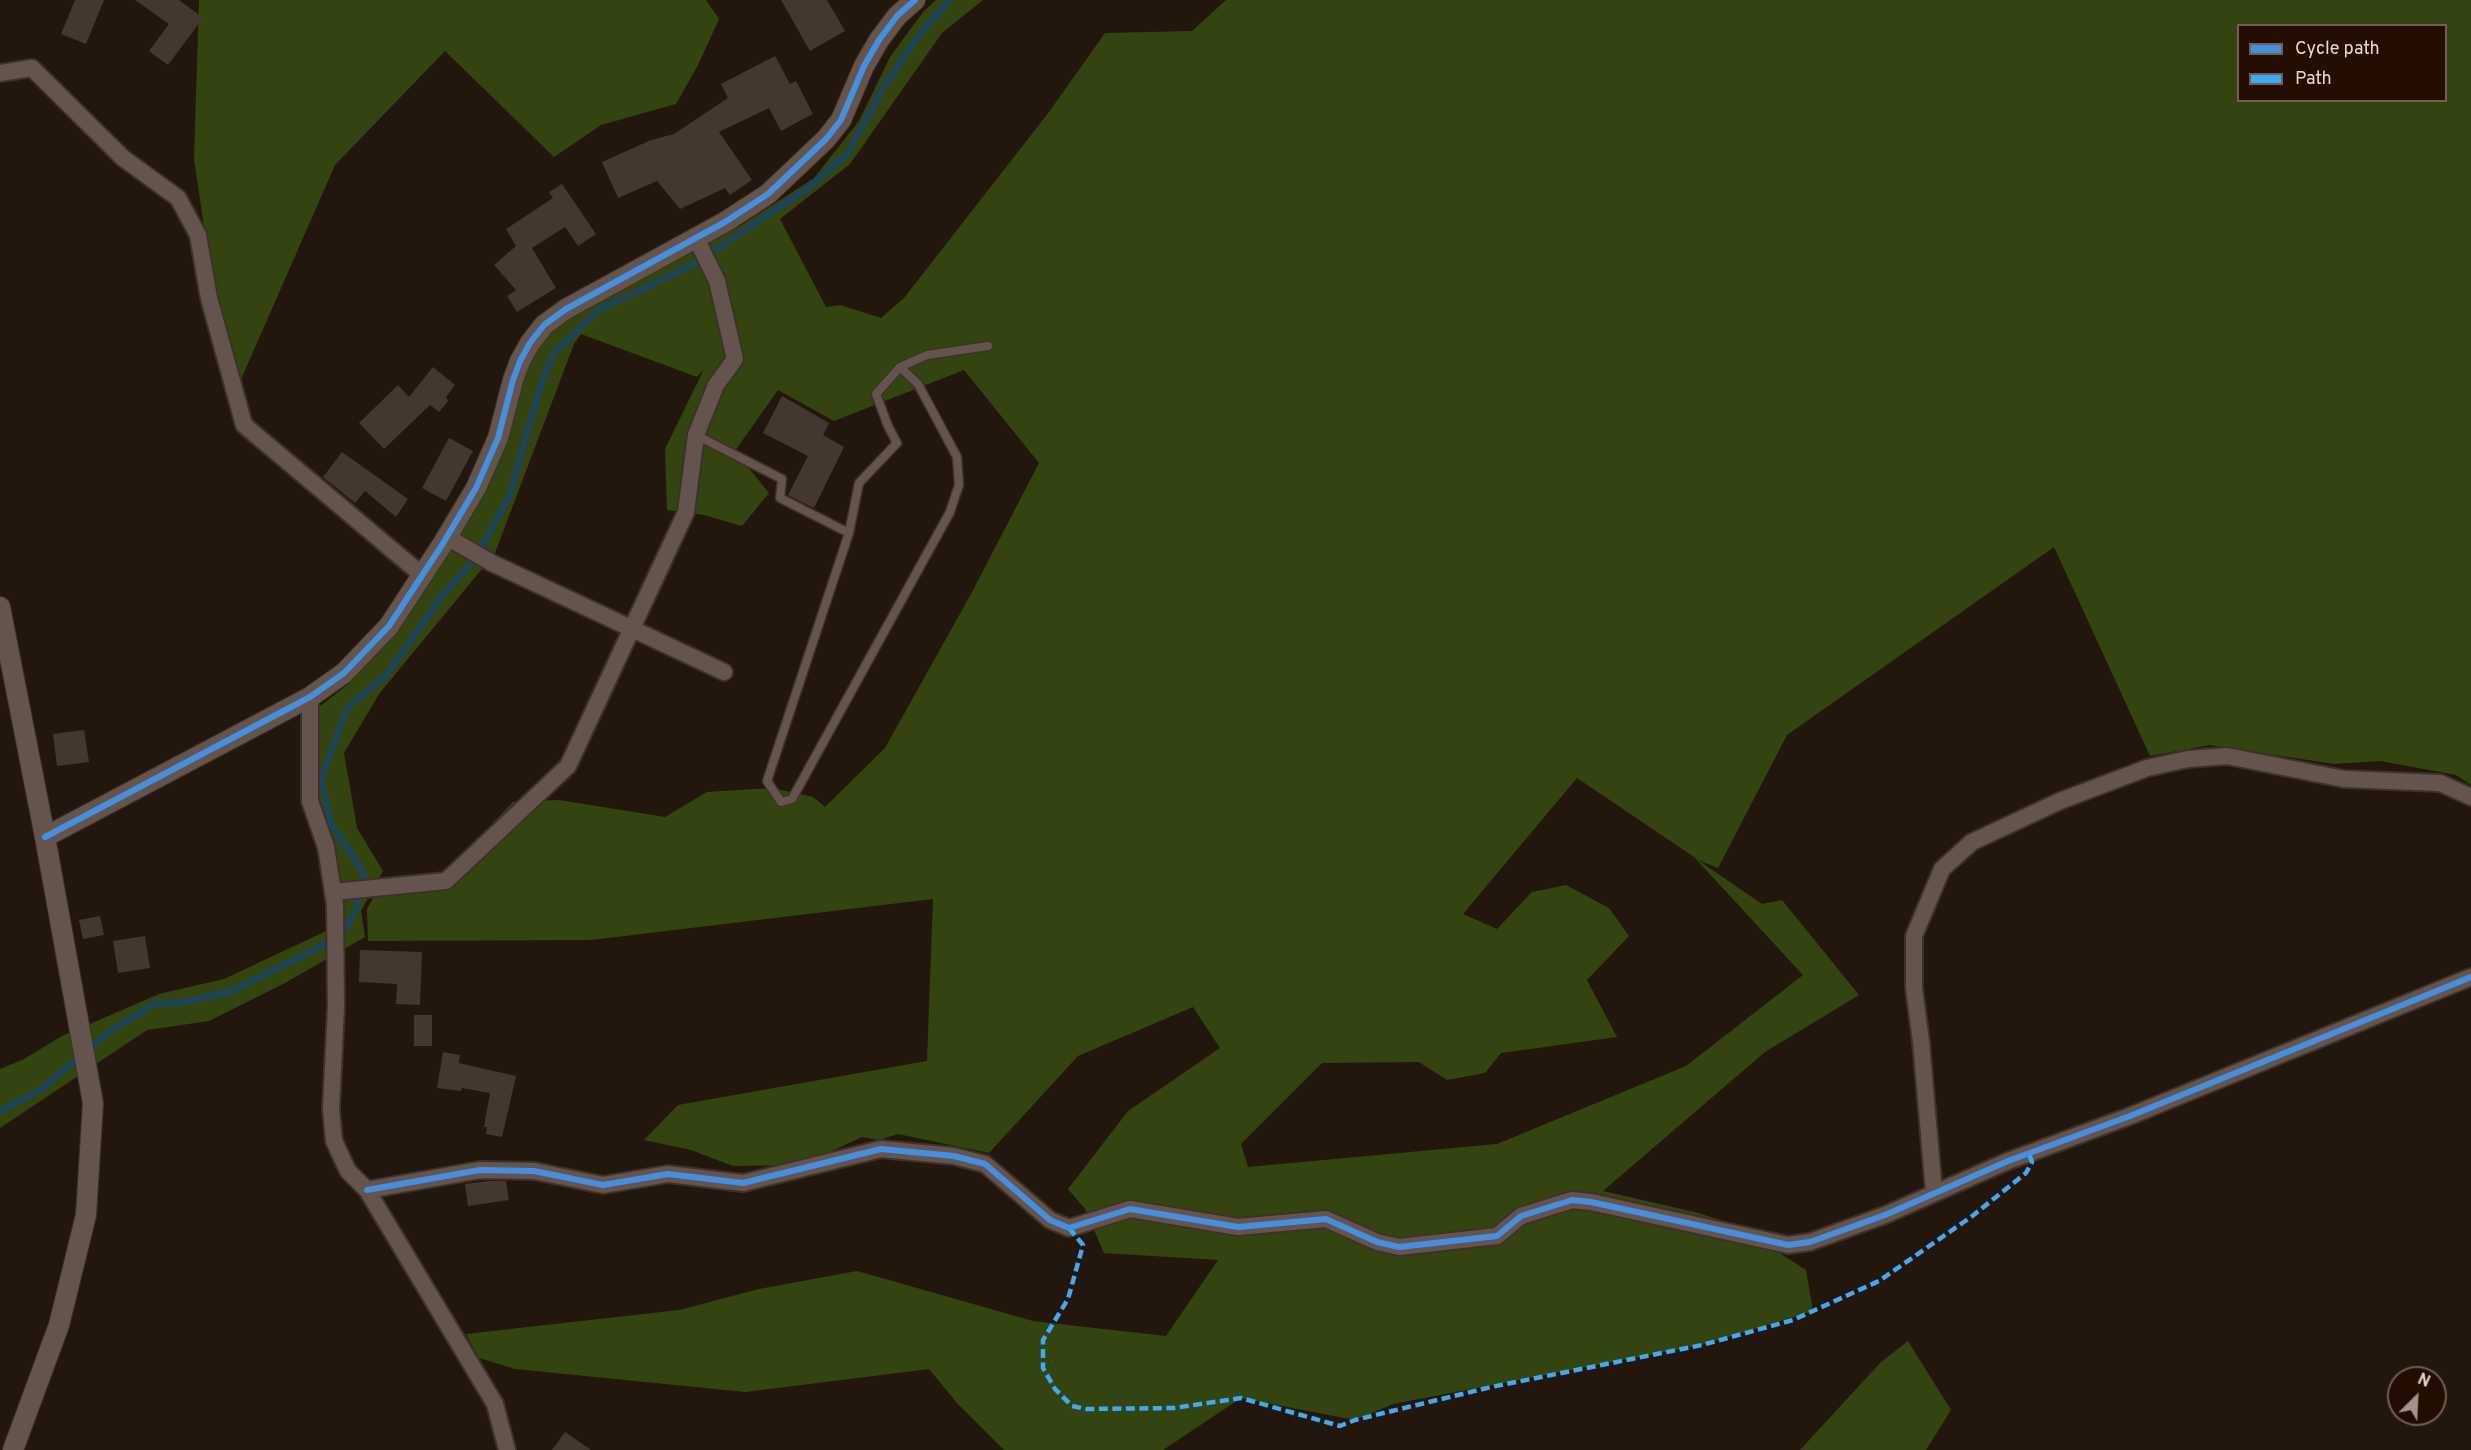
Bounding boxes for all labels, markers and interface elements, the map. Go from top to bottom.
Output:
legend [2237,24,2447,102]
text: Cycle path [2295,38,2380,61]
text: Path [2295,68,2332,91]
north arrow [2387,1366,2447,1426]
text: N [2414,1370,2433,1393]

